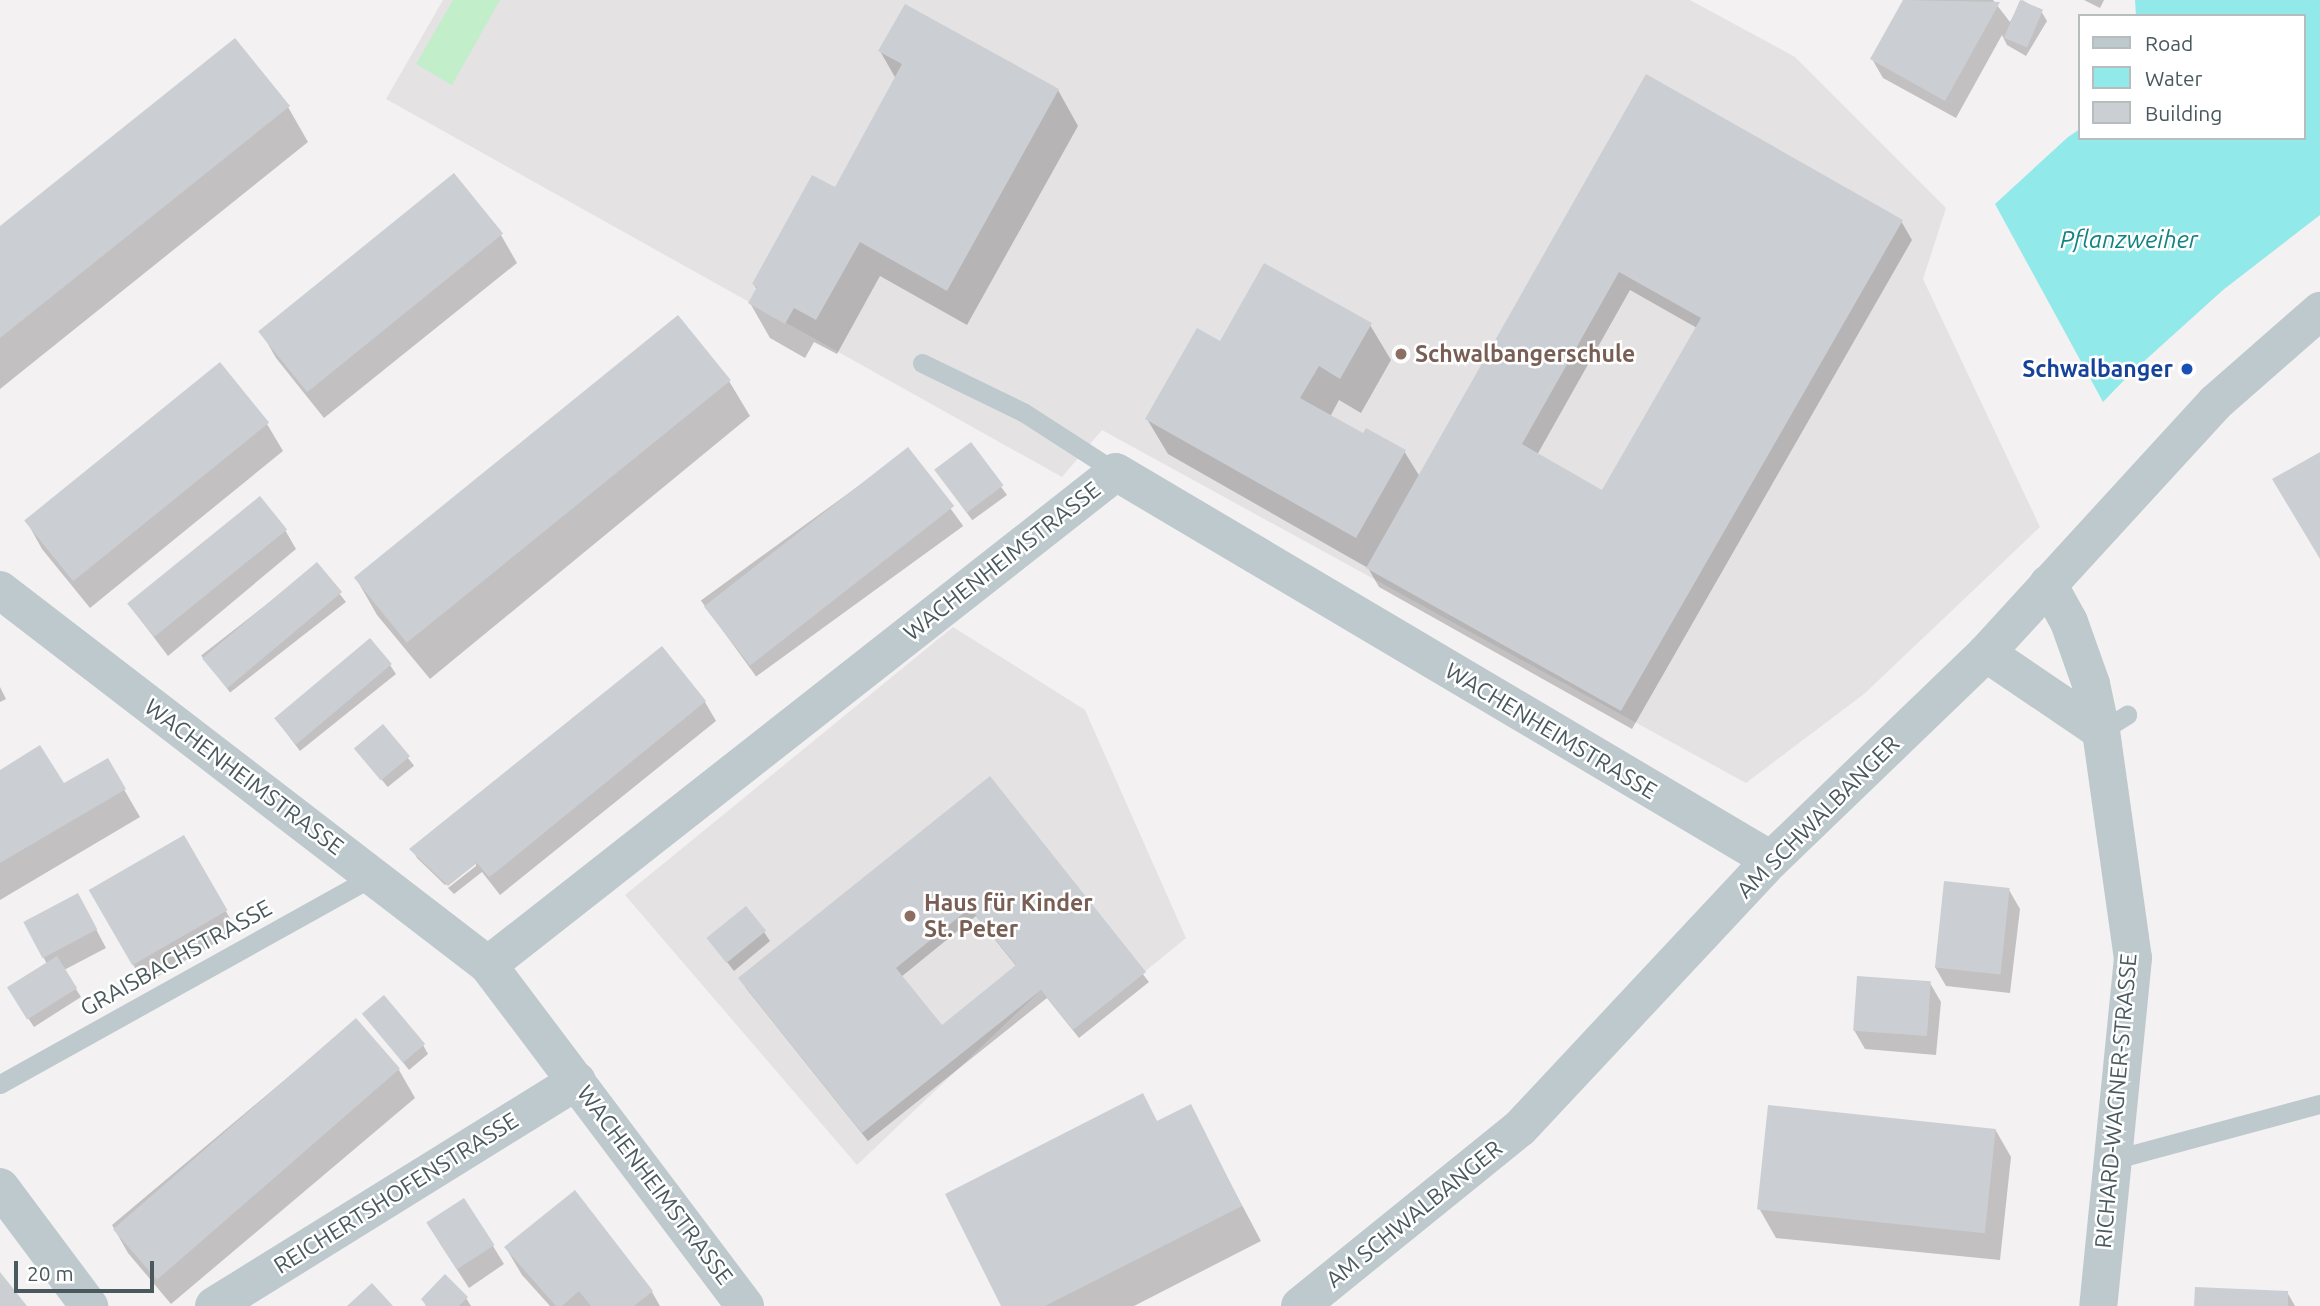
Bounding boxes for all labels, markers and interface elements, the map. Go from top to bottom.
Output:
legend [2078,14,2306,140]
text: Road [2145,31,2193,55]
text: Water [2145,66,2203,90]
text: Building [2145,101,2222,125]
water label: Pflanzweiher [2060,226,2198,254]
place label: Schwalbangerschule [1415,340,1635,368]
marker: Schwalbangerschule [1393,346,1409,362]
place label: Schwalbanger [2022,355,2173,383]
marker: Schwalbanger [2179,361,2195,377]
street label: WACHENHEIMSTRASSE [898,476,1106,646]
street label: WACHENHEIMSTRASSE [1440,657,1662,805]
street label: WACHENHEIMSTRASSE [139,693,349,861]
street label: AM SCHWALBANGER [1731,730,1905,904]
place label: Haus für Kinder St. Peter [924,889,1093,943]
street label: GRAISBACHSTRASSE [75,894,277,1022]
marker: Haus für Kinder St. Peter [902,908,918,924]
street label: RICHARD-WAGNER-STRASSE [2089,952,2143,1250]
street label: WACHENHEIMSTRASSE [571,1080,739,1290]
street label: REICHERTSHOFENSTRASSE [269,1106,523,1280]
street label: AM SCHWALBANGER [1320,1135,1508,1293]
scale bar [18,1246,158,1290]
text: 20 m [27,1261,74,1285]

